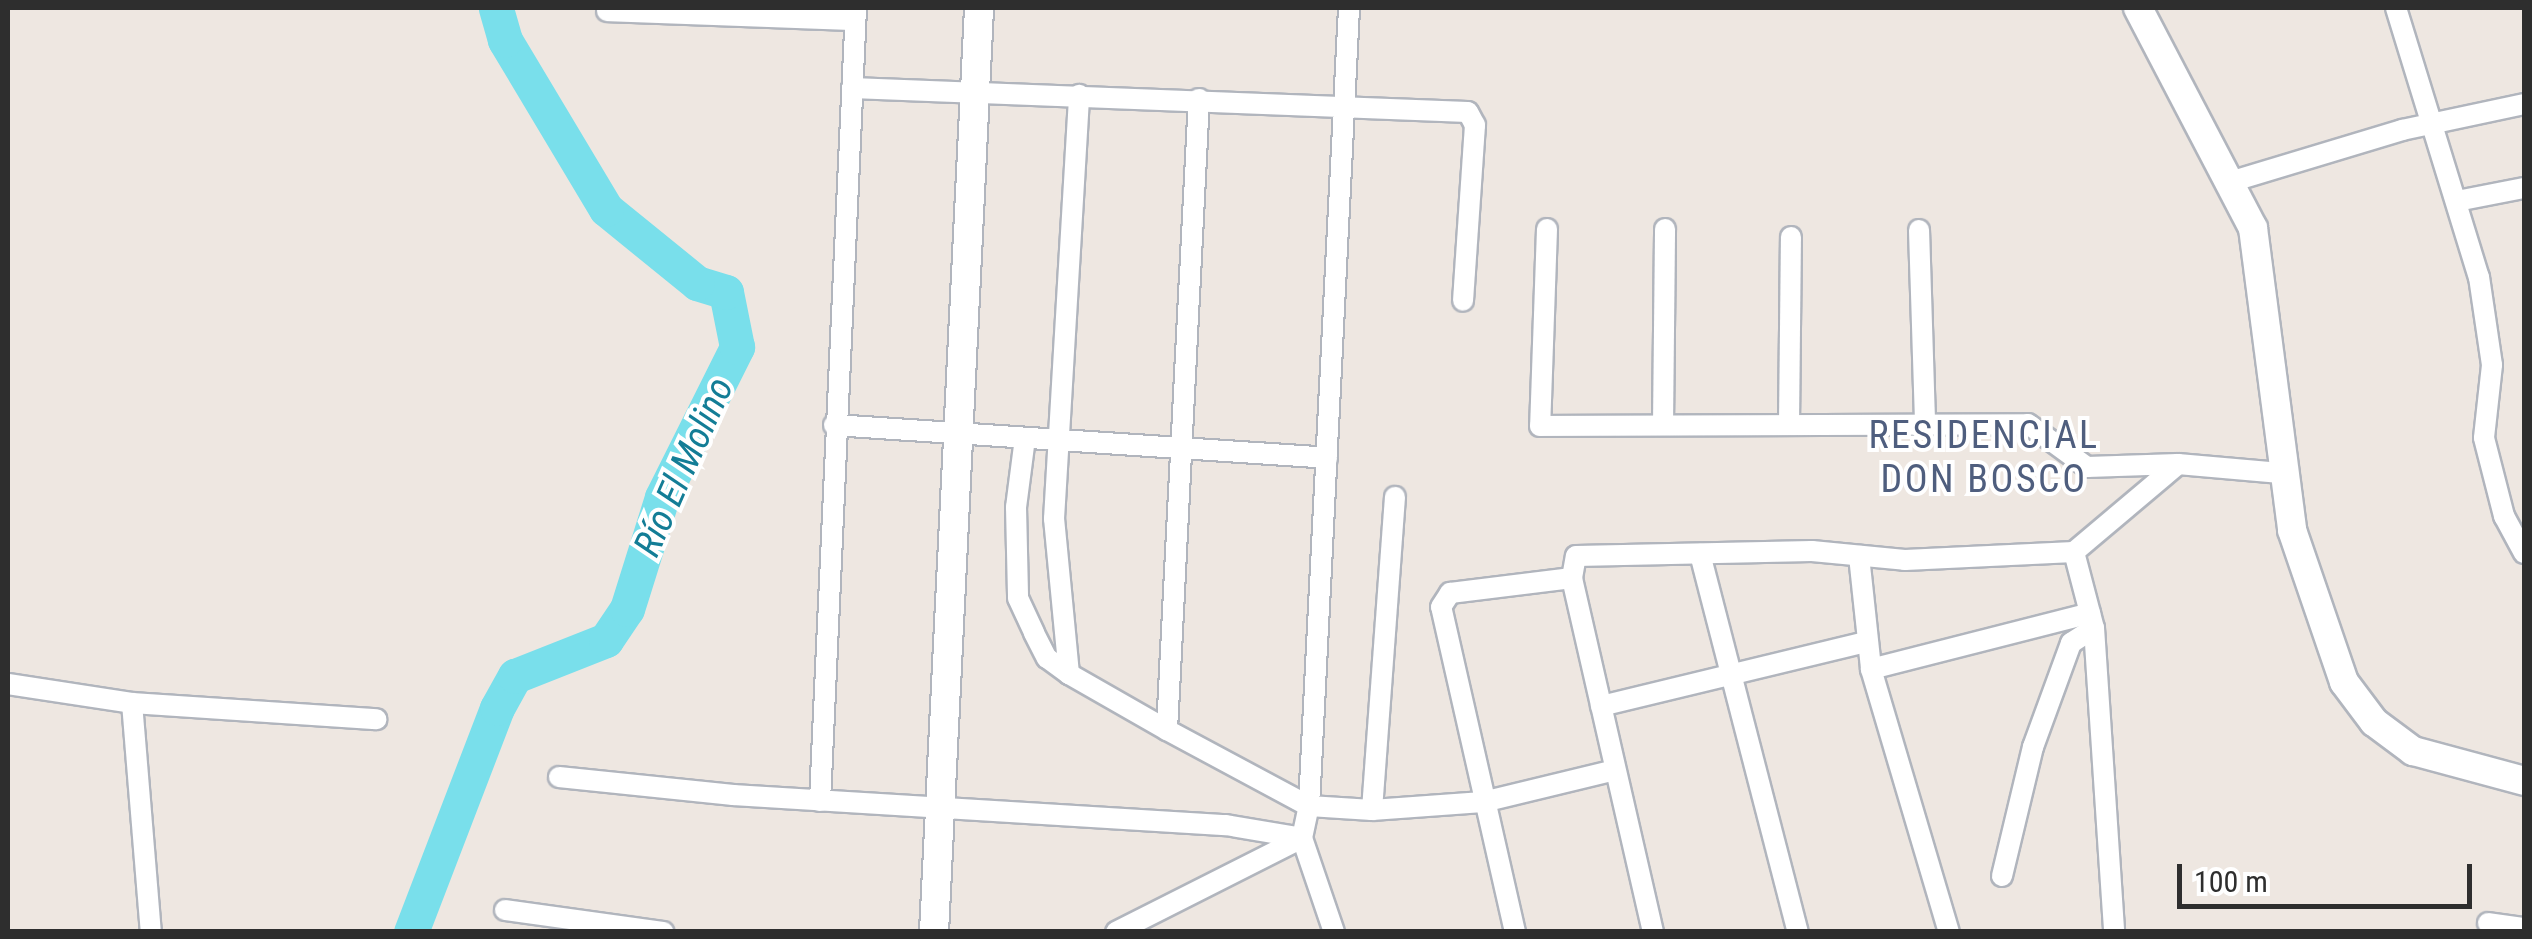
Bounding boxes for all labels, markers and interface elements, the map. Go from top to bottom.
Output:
water label: Río El Molino [624,371,744,563]
district label: RESIDENCIAL DON BOSCO [1868,413,2100,502]
scale bar [2182,844,2477,906]
text: 100 m [2194,864,2268,899]

